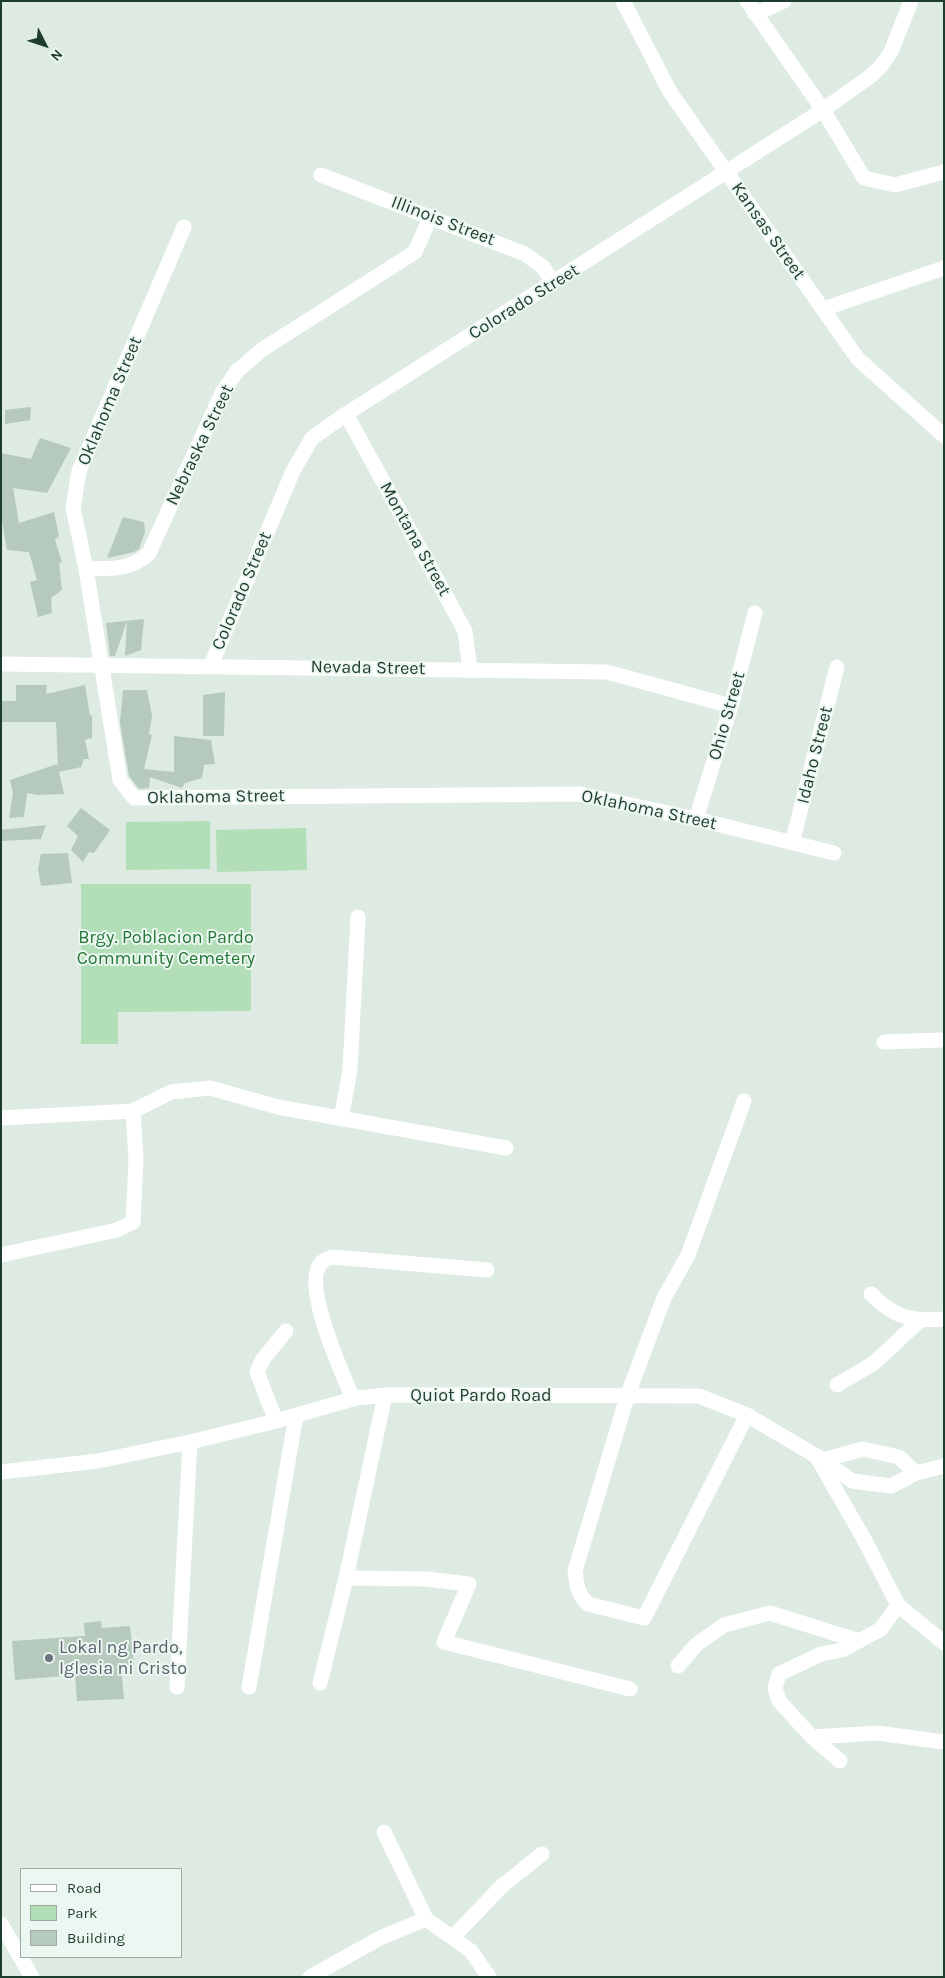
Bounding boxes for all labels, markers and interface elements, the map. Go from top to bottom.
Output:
north arrow [20,20,70,70]
text: N [47,46,66,65]
street label: Kansas Street [726,178,810,284]
street label: Illinois Street [388,191,498,251]
street label: Colorado Street [465,259,583,345]
street label: Oklahoma Street [73,333,147,469]
street label: Nebraska Street [161,381,239,509]
street label: Montana Street [375,478,455,600]
street label: Colorado Street [207,529,277,653]
street label: Nevada Street [310,656,426,680]
street label: Ohio Street [704,669,750,763]
street label: Idaho Street [792,704,838,806]
street label: Oklahoma Street [147,785,285,809]
street label: Oklahoma Street [579,785,719,835]
park label: Brgy. Poblacion Pardo Community Cemetery [77,927,255,970]
street label: Quiot Pardo Road [410,1385,552,1407]
place label: Lokal ng Pardo, Iglesia ni Cristo [59,1637,187,1680]
marker: Lokal ng Pardo, Iglesia ni Cristo [43,1652,55,1664]
legend [20,1868,182,1958]
text: Road [67,1879,102,1897]
text: Park [67,1904,97,1922]
text: Building [67,1929,125,1947]

